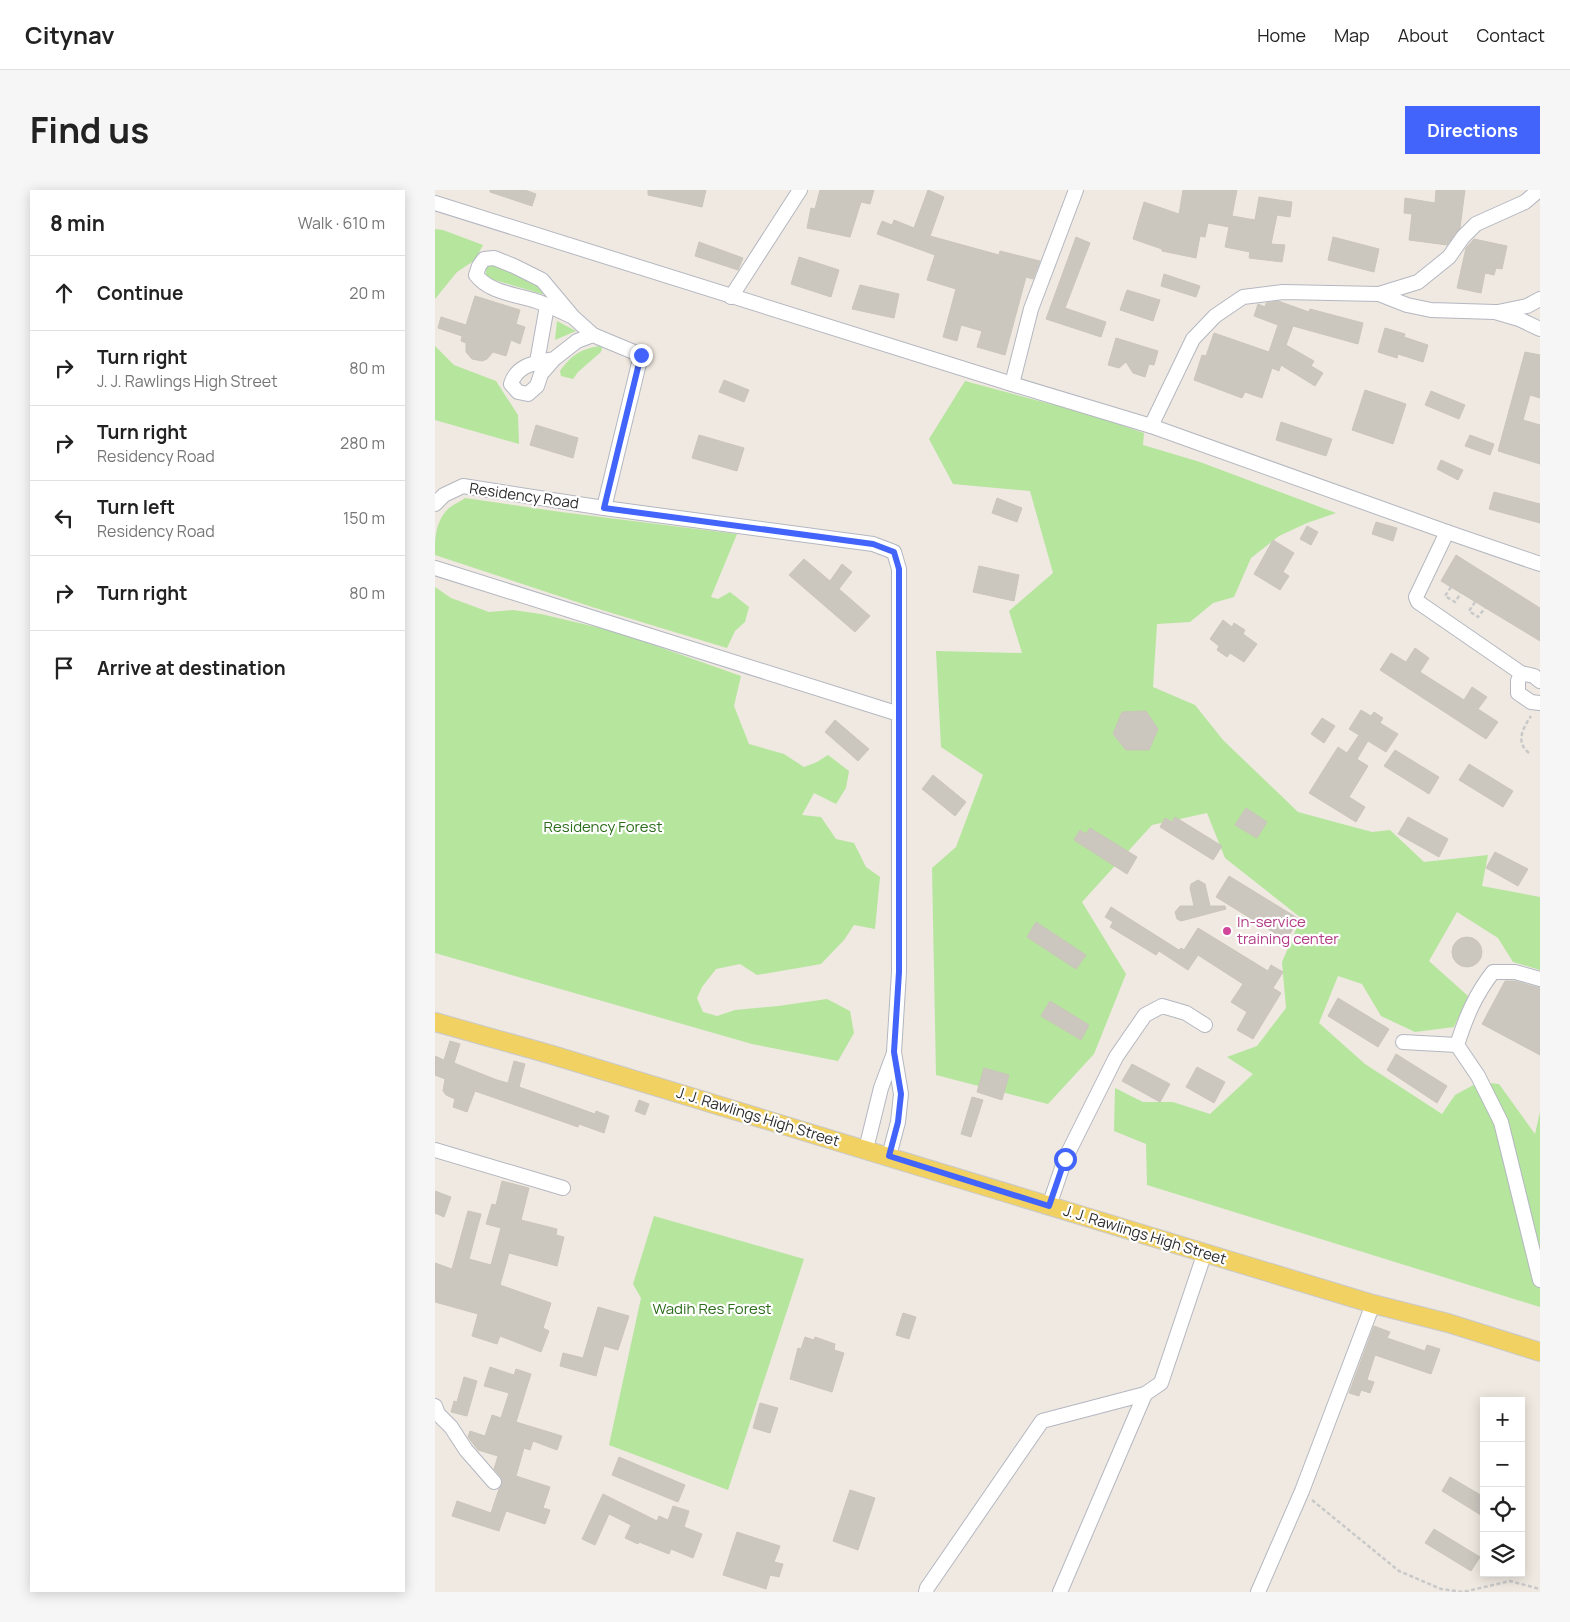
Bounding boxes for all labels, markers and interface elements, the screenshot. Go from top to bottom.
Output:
text: Citynav [25,18,115,51]
text: Home [1257,23,1306,47]
text: Map [1334,23,1370,47]
text: About [1398,23,1448,47]
text: Contact [1476,23,1545,47]
text: Find us [30,106,149,154]
button: Directions [1405,106,1540,154]
text: 8 min [50,209,105,237]
text: Walk · 610 m [298,212,385,234]
icon: ahead [50,279,78,307]
text: Continue [97,280,183,306]
text: 20 m [349,282,385,304]
text: Turn right [97,344,187,370]
route end [630,344,653,367]
icon: right [50,354,78,382]
text: 80 m [349,357,385,379]
text: J. J. Rawlings High Street [97,370,278,392]
text: Turn right [97,419,187,445]
icon: right [50,429,78,457]
text: 280 m [340,432,385,454]
text: Residency Road [97,445,215,467]
street label: Residency Road [468,477,580,514]
text: Turn left [97,494,175,520]
icon: left [50,504,78,532]
text: 150 m [343,507,385,529]
text: Residency Road [97,520,215,542]
icon: right [50,579,78,607]
text: Turn right [97,580,187,606]
text: 80 m [349,582,385,604]
icon: arrive [50,654,78,682]
text: Arrive at destination [97,655,286,681]
park label: Residency Forest [544,816,662,837]
place label: In-service training center [1237,911,1339,949]
marker: In-service training center [1221,925,1233,937]
street label: J. J. Rawlings High Street [674,1082,842,1151]
route start [1054,1148,1077,1171]
street label: J. J. Rawlings High Street [1061,1200,1229,1269]
park label: Wadih Res Forest [652,1298,772,1319]
map controls [1480,1397,1525,1577]
button: + [1480,1397,1525,1442]
button: − [1480,1442,1525,1487]
button: locate [1480,1487,1525,1532]
button: layers [1480,1532,1525,1577]

